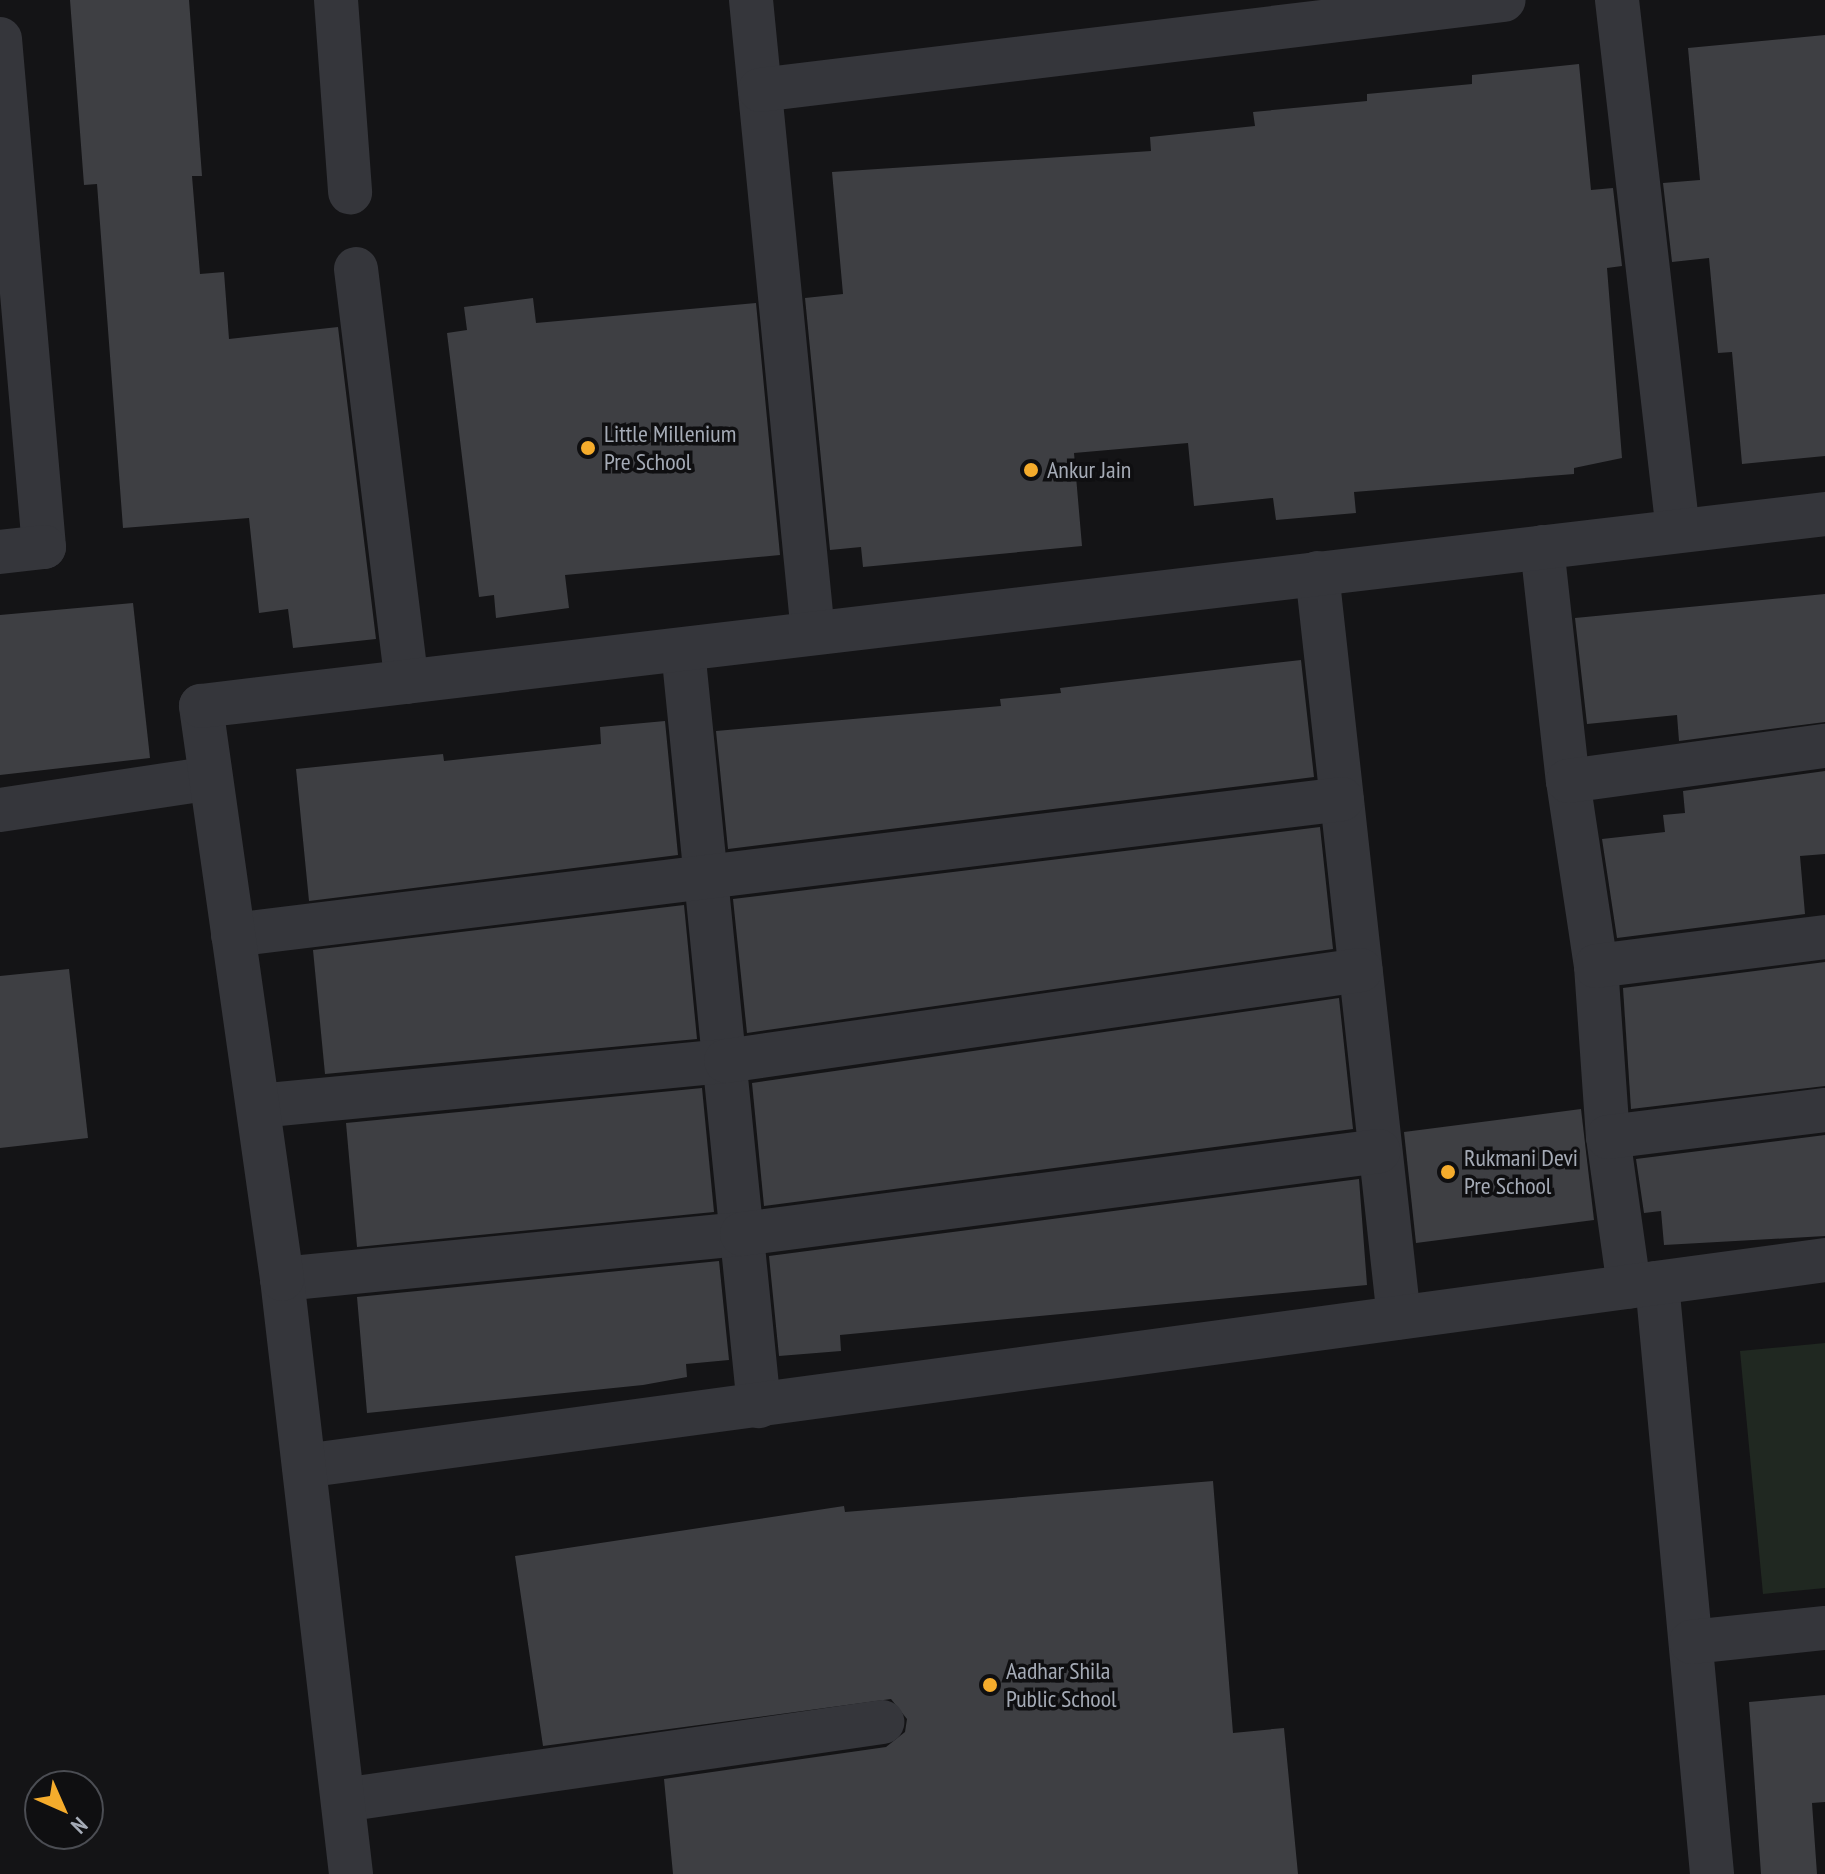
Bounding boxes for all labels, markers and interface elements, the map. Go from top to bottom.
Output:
place label: Little Millenium Pre School [604,420,736,476]
marker: Little Millenium Pre School [579,439,597,457]
place label: Ankur Jain [1047,456,1131,484]
marker: Ankur Jain [1022,461,1040,479]
place label: Rukmani Devi Pre School [1464,1144,1578,1200]
marker: Rukmani Devi Pre School [1439,1163,1457,1181]
place label: Aadhar Shila Public School [1006,1657,1117,1713]
marker: Aadhar Shila Public School [981,1676,999,1694]
north arrow [24,1770,104,1850]
text: N [65,1811,94,1840]

